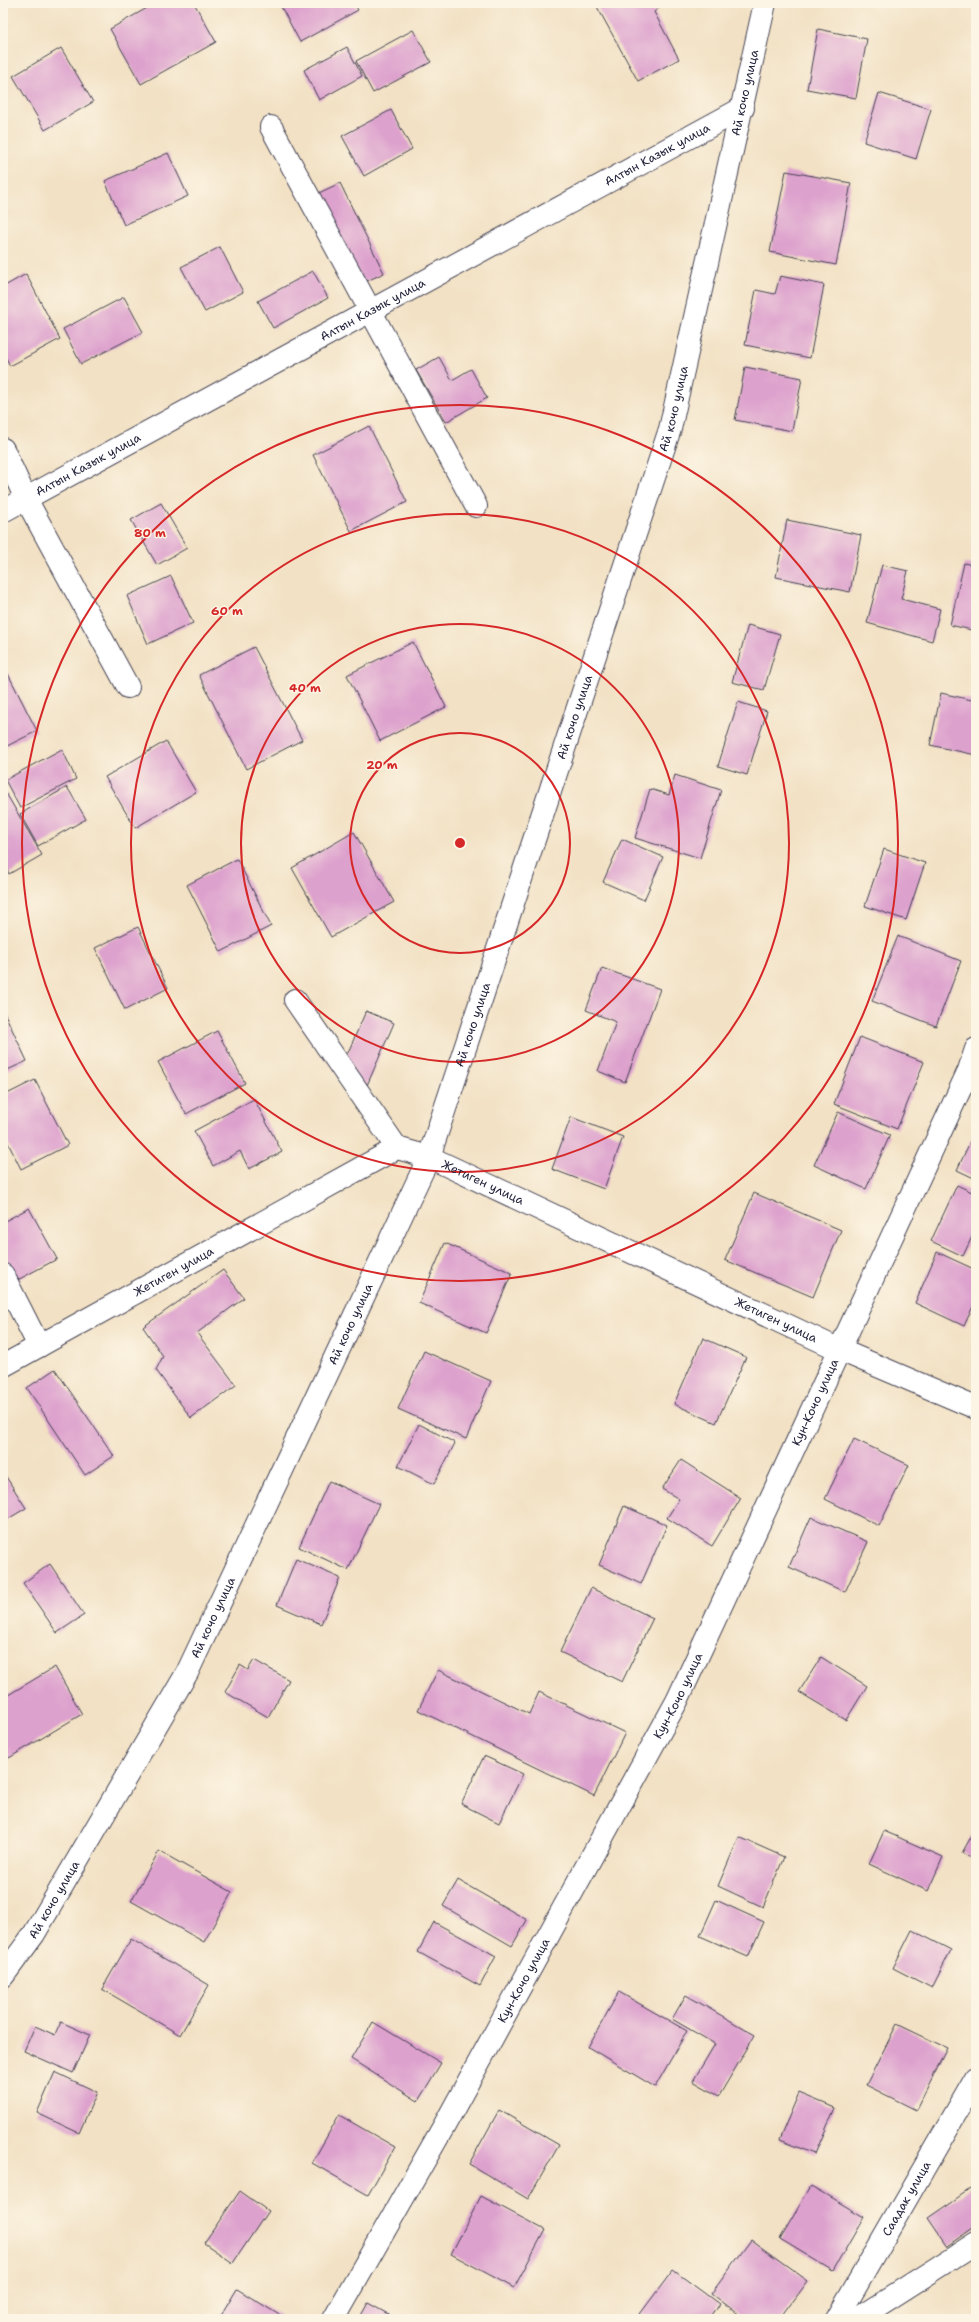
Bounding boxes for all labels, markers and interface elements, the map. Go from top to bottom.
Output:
street label: Ай кочо улица [728,48,762,137]
street label: Алтын Казык улица [602,119,713,190]
street label: Алтын Казык улица [317,274,429,345]
street label: Ай кочо улица [655,364,692,454]
street label: Алтын Казык улица [33,429,144,500]
text: 80 m [134,525,166,541]
text: 60 m [211,603,243,619]
street label: Ай кочо улица [553,672,596,761]
text: 40 m [289,680,321,696]
text: 20 m [366,757,398,773]
centre of rings [453,836,467,850]
street label: Ай кочо улица [451,980,494,1069]
street label: Жетиген улица [439,1156,527,1209]
street label: Жетиген улица [131,1243,217,1300]
street label: Ай кочо улица [325,1280,377,1367]
street label: Жетиген улица [732,1294,820,1346]
street label: Кун-Кочо улица [788,1356,843,1448]
street label: Ай кочо улица [187,1574,239,1661]
street label: Кун-Кочо улица [650,1650,706,1742]
street label: Ай кочо улица [25,1857,84,1942]
street label: Кун-Кочо улица [494,1935,554,2026]
street label: Саадак улица [879,2158,935,2239]

